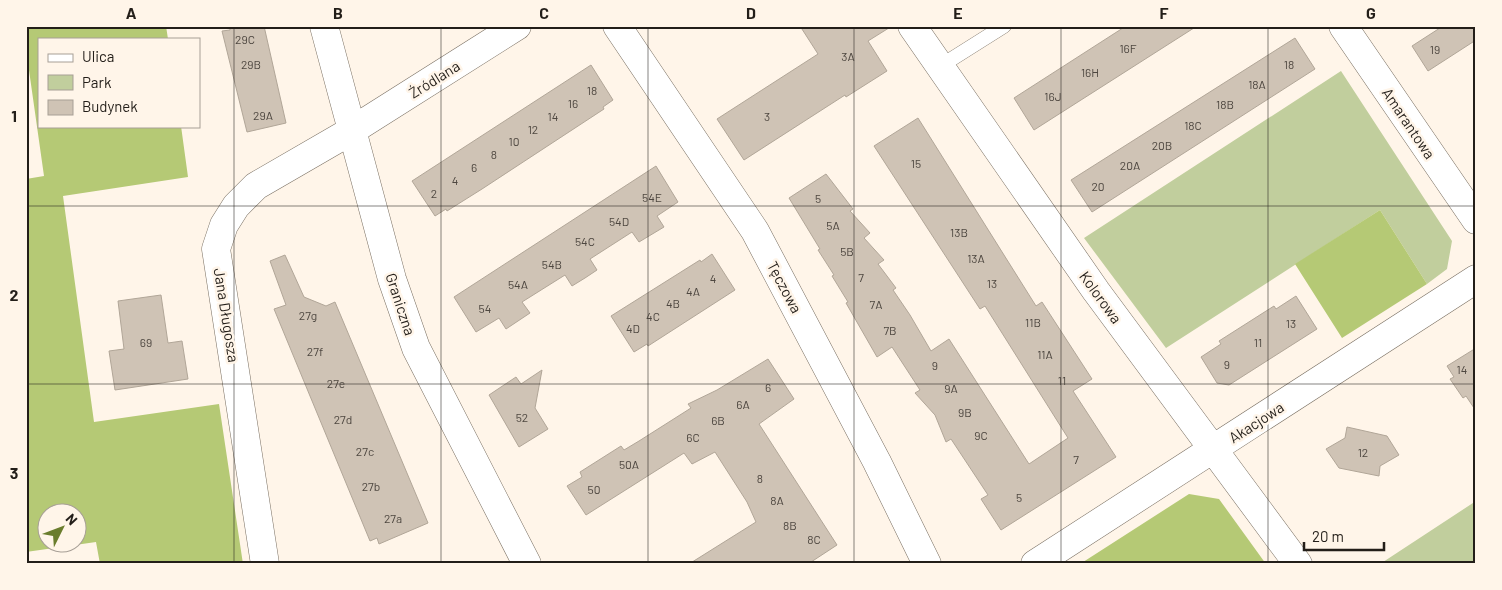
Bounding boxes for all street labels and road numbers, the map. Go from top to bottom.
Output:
street label: Źródlana [405,56,463,102]
street label: Amarantowa [1379,84,1439,162]
street label: Tęczowa [764,258,806,316]
street label: Jana Długosza [211,267,243,363]
street label: Kolorowa [1076,267,1126,327]
street label: Graniczna [382,271,420,337]
street label: Akacjowa [1225,398,1287,446]

